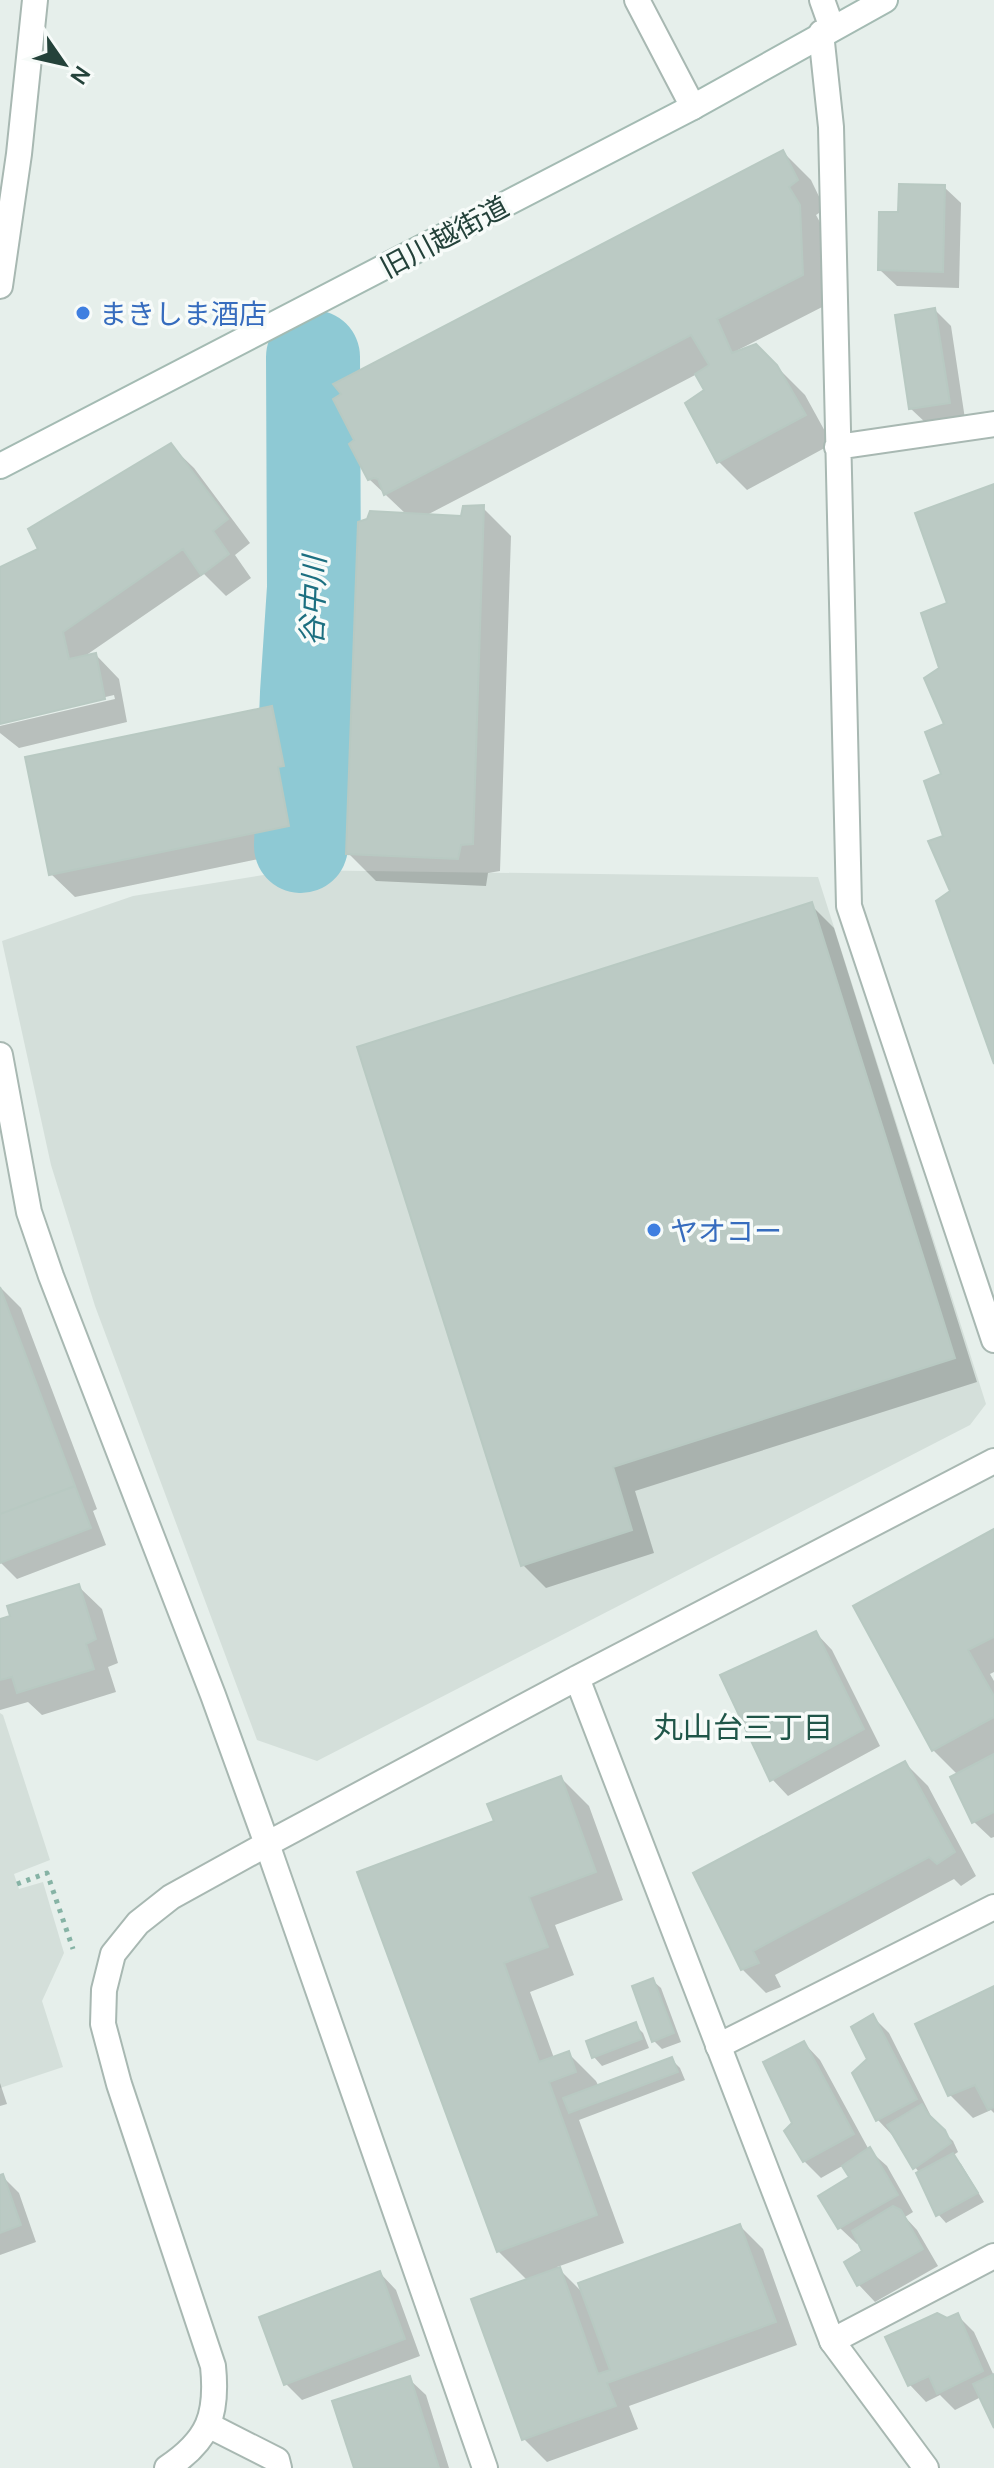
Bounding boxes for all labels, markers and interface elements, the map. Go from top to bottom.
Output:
north arrow [24,24,104,104]
text: N [64,60,97,90]
street label: 旧川越街道 [373,186,515,286]
place label: まきしま酒店 [99,294,267,332]
marker: まきしま酒店 [74,304,92,322]
water label: 谷中川 [290,552,334,647]
place label: ヤオコー [670,1211,782,1249]
marker: ヤオコー [645,1221,663,1239]
district label: 丸山台三丁目 [653,1706,833,1747]

